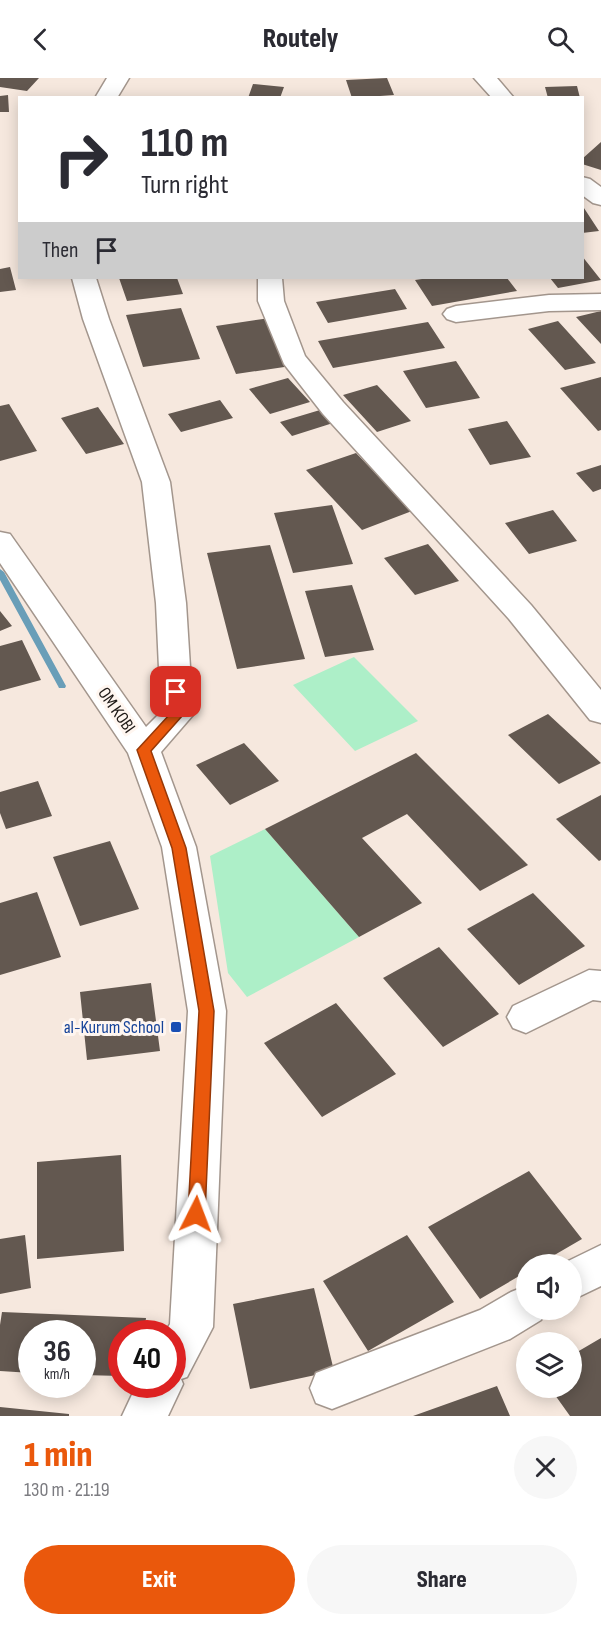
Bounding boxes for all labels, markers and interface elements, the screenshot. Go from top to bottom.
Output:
icon: back [24,23,57,56]
text: Routely [263,23,338,55]
icon: search [544,23,577,56]
text: 110 m [141,118,228,169]
icon: right [42,120,120,198]
text: Turn right [141,169,228,201]
icon: arrive [90,234,123,267]
text: Then [42,237,78,264]
pin [150,666,201,717]
icon: arrive [159,675,192,708]
street label: OM KOBI [93,683,140,737]
place label: al-Kurum School [64,1017,164,1038]
marker: al-Kurum School [169,1020,183,1034]
position arrow [164,1182,228,1246]
map controls [516,1254,582,1398]
button: sound [516,1254,582,1320]
speed limit sign: 40 [108,1320,186,1398]
button: layers [516,1332,582,1398]
text: 36 [43,1334,71,1370]
text: km/h [44,1365,70,1384]
text: 1 min [24,1434,92,1477]
button: close [514,1436,577,1499]
text: 130 m · 21:19 [24,1478,110,1502]
button: Exit [24,1545,295,1614]
button: Share [307,1545,577,1614]

